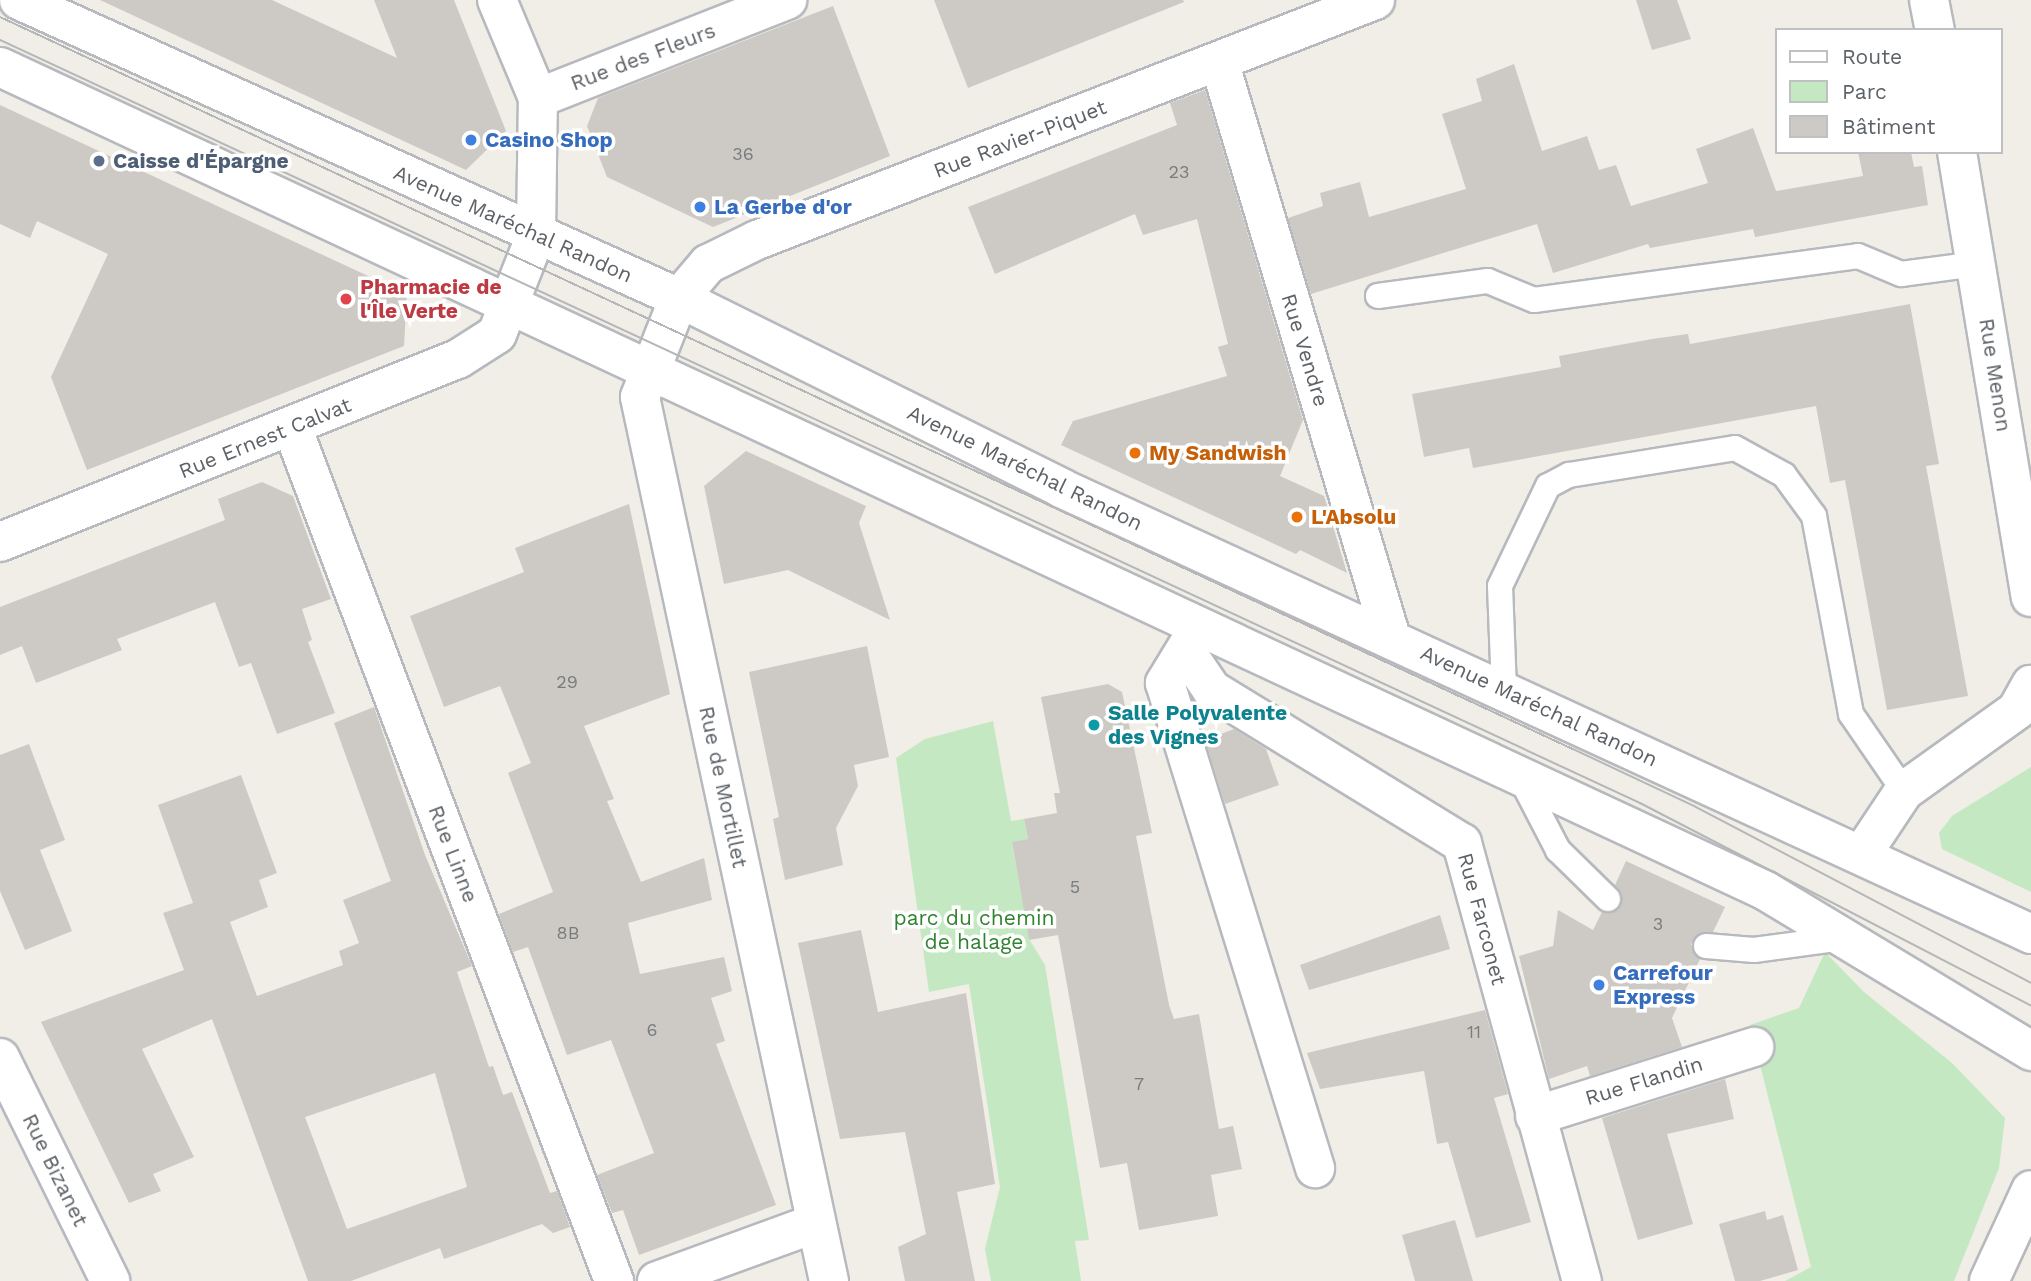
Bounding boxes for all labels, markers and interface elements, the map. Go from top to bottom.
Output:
street label: Rue des Fleurs [567,18,719,96]
legend [1776,28,2003,154]
text: Route [1842,44,1902,69]
text: Parc [1842,79,1887,104]
street label: Rue Ravier-Piquet [930,94,1110,184]
text: Bâtiment [1842,114,1935,139]
place label: Casino Shop [485,127,613,153]
marker: Casino Shop [463,132,479,148]
house number: 36 [732,143,754,165]
place label: Caisse d'Épargne [113,148,289,174]
marker: Caisse d'Épargne [91,153,107,169]
street label: Avenue Maréchal Randon [389,160,637,288]
house number: 23 [1169,161,1189,183]
place label: La Gerbe d'or [714,194,852,220]
marker: La Gerbe d'or [692,199,708,215]
place label: Pharmacie de l'Île Verte [360,274,502,324]
street label: Rue Vendre [1276,290,1334,410]
marker: Pharmacie de l'Île Verte [338,291,354,307]
street label: Rue Menon [1974,317,2016,433]
street label: Rue Ernest Calvat [175,392,355,484]
street label: Avenue Maréchal Randon [903,400,1147,536]
place label: My Sandwish [1149,440,1287,466]
marker: My Sandwish [1127,445,1143,461]
place label: L'Absolu [1311,504,1396,530]
marker: L'Absolu [1289,509,1305,525]
street label: Avenue Maréchal Randon [1416,640,1662,772]
house number: 29 [556,671,578,693]
place label: Salle Polyvalente des Vignes [1108,700,1287,750]
street label: Rue de Mortillet [694,704,752,870]
marker: Salle Polyvalente des Vignes [1086,717,1102,733]
street label: Rue Linne [423,802,483,906]
street label: Rue Farconet [1452,850,1512,988]
house number: 5 [1070,876,1080,898]
park label: parc du chemin de halage [894,905,1054,955]
house number: 3 [1653,913,1663,935]
house number: 8B [557,922,579,944]
place label: Carrefour Express [1613,960,1713,1010]
marker: Carrefour Express [1591,977,1607,993]
house number: 6 [647,1019,657,1041]
house number: 11 [1467,1021,1481,1043]
street label: Rue Flandin [1582,1051,1706,1111]
house number: 7 [1134,1073,1144,1095]
street label: Rue Bizanet [17,1110,93,1230]

